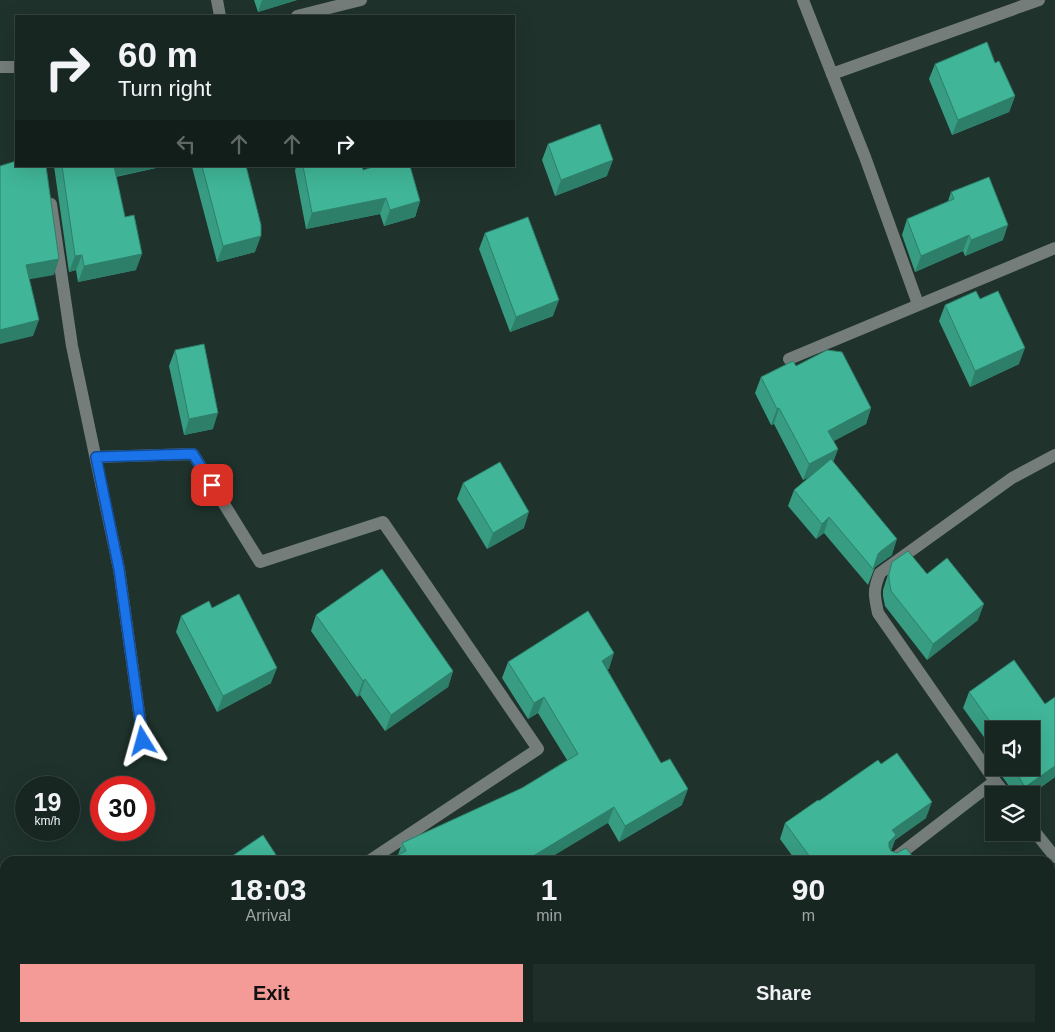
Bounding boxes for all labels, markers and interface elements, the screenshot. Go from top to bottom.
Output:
icon: right [35,35,100,100]
text: 60 m [118,35,198,74]
text: Turn right [118,76,211,101]
icon: left [172,130,200,158]
icon: ahead [225,130,253,158]
icon: ahead [278,130,306,158]
icon: right [331,130,359,158]
pin [191,464,233,506]
icon: arrive [198,471,226,499]
position arrow [116,714,168,766]
map controls [985,721,1040,841]
button: sound [985,721,1040,776]
speed limit sign: 30 [90,776,155,841]
button: layers [985,786,1040,841]
text: 19 [34,788,61,816]
text: km/h [34,814,61,828]
text: 18:03 [230,873,307,906]
text: 1 [541,873,558,906]
text: 90 [792,873,825,906]
text: Arrival [245,907,291,924]
text: min [536,907,562,924]
text: m [802,907,815,924]
button: Exit [20,964,523,1022]
button: Share [533,964,1035,1022]

